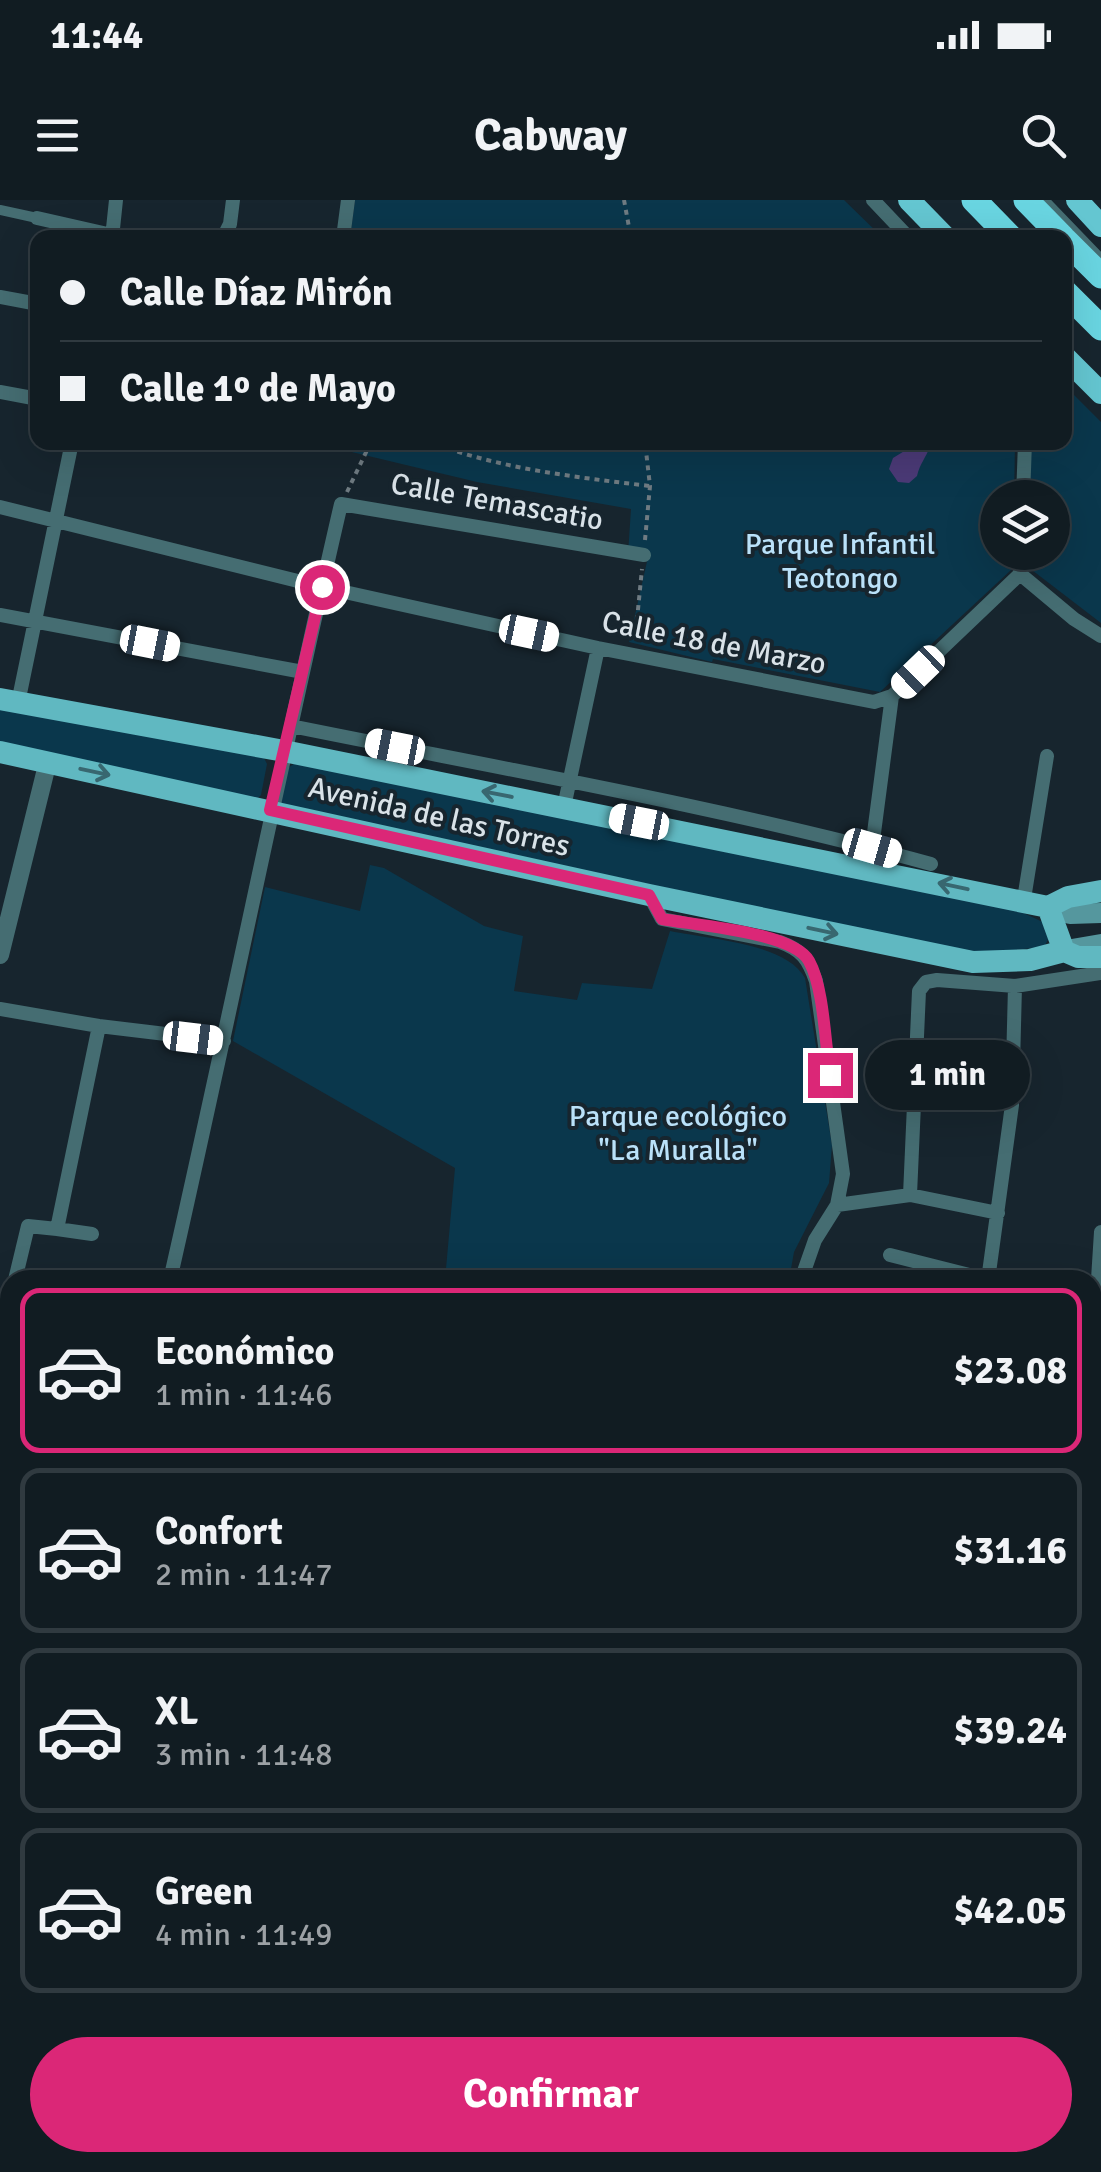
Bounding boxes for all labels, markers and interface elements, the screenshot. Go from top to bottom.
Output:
text: 11:44 [50,12,143,59]
icon: menu [30,108,85,163]
text: Cabway [474,108,627,163]
icon: search [1016,108,1071,163]
text: Calle Díaz Mirón [120,269,393,316]
text: Calle 1º de Mayo [120,365,396,412]
street label: Calle Temascatio [388,465,606,539]
map controls [980,480,1070,570]
button: layers [980,480,1070,570]
park label: Parque Infantil Teotongo [745,526,935,597]
route start [300,565,345,610]
street label: Calle 18 de Marzo [599,603,829,683]
car [497,612,561,654]
car [118,623,182,663]
car [886,640,950,704]
car [363,727,427,767]
one-way arrow [79,763,111,782]
street label: Avenida de las Torres [305,769,573,865]
one-way arrow [482,783,514,802]
car [607,802,671,842]
car [839,825,905,871]
one-way arrow [938,876,970,895]
one-way arrow [806,922,838,941]
car [161,1019,225,1057]
callout: 1 min [865,1040,1030,1110]
route end [808,1053,853,1098]
text: 1 min [909,1055,986,1094]
park label: Parque ecológico "La Muralla" [569,1098,787,1169]
icon: car [35,1326,125,1416]
text: Económico [155,1328,334,1375]
text: $23.08 [954,1347,1067,1394]
text: 1 min · 11:46 [155,1375,333,1414]
icon: car [35,1506,125,1596]
text: Confort [155,1508,283,1555]
text: $31.16 [954,1527,1067,1574]
text: 2 min · 11:47 [155,1555,333,1594]
icon: car [35,1686,125,1776]
text: XL [155,1688,198,1735]
text: $39.24 [954,1707,1067,1754]
text: 3 min · 11:48 [155,1735,333,1774]
icon: car [35,1866,125,1956]
text: Green [155,1868,253,1915]
text: $42.05 [954,1887,1067,1934]
text: 4 min · 11:49 [155,1915,333,1954]
button: Confirmar [30,2037,1072,2152]

